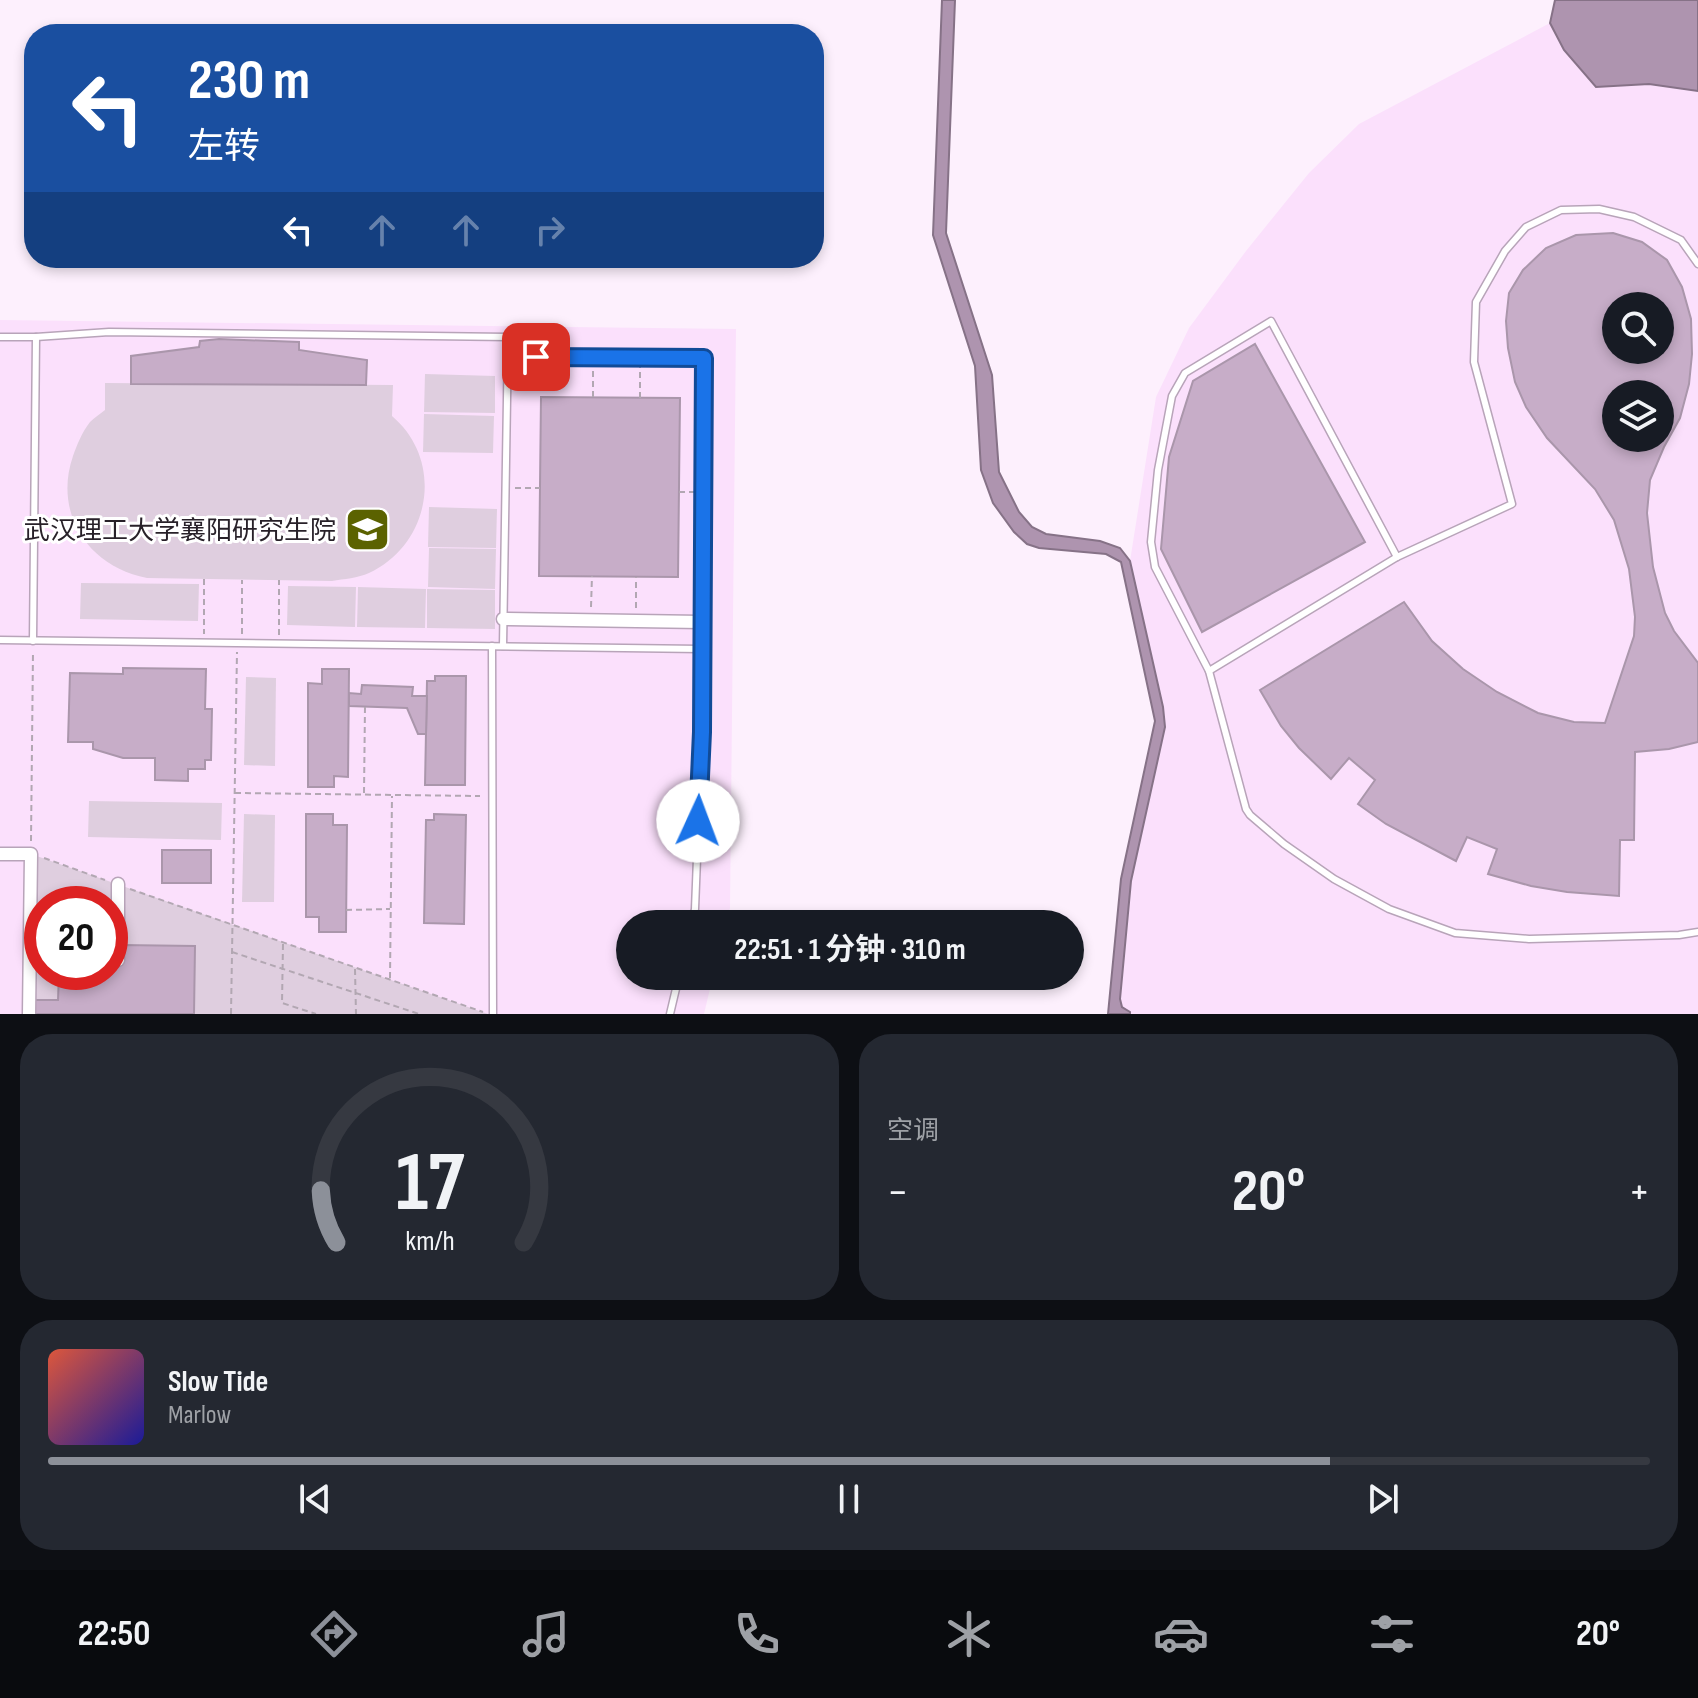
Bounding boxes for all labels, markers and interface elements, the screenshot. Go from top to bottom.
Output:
text: 230 m [188,48,310,115]
icon: left [56,56,160,160]
text: 左转 [188,126,260,169]
icon: left [276,208,320,252]
icon: ahead [360,208,404,252]
icon: ahead [444,208,488,252]
icon: right [528,208,572,252]
map controls [1602,292,1674,452]
button: search [1602,292,1674,364]
pin [502,323,570,391]
icon: arrive [514,335,558,379]
button: layers [1602,380,1674,452]
school or university icon: 武汉理工大学襄阳研究生院 [343,506,391,554]
place label: 武汉理工大学襄阳研究生院 [24,516,336,547]
position arrow [656,779,740,863]
speed limit sign: 20 [24,886,128,990]
text: 22:51 · 1 分钟 · 310 m [734,932,966,968]
text: 空调 [887,1116,939,1147]
text: 17 [395,1134,464,1234]
text: 20° [1232,1156,1305,1228]
text: − [887,1166,909,1219]
text: + [1628,1166,1650,1219]
text: km/h [405,1224,454,1259]
text: Slow Tide [168,1364,268,1400]
text: Marlow [168,1400,231,1431]
icon: previous [293,1477,337,1521]
icon: pause [827,1477,871,1521]
icon: next [1361,1477,1405,1521]
icon: directions [306,1606,362,1662]
icon: music [518,1606,574,1662]
icon: phone [729,1606,785,1662]
icon: climate [941,1606,997,1662]
icon: car [1153,1606,1209,1662]
icon: filters [1364,1606,1420,1662]
text: 22:50 [78,1613,150,1656]
text: 20° [1576,1613,1620,1656]

